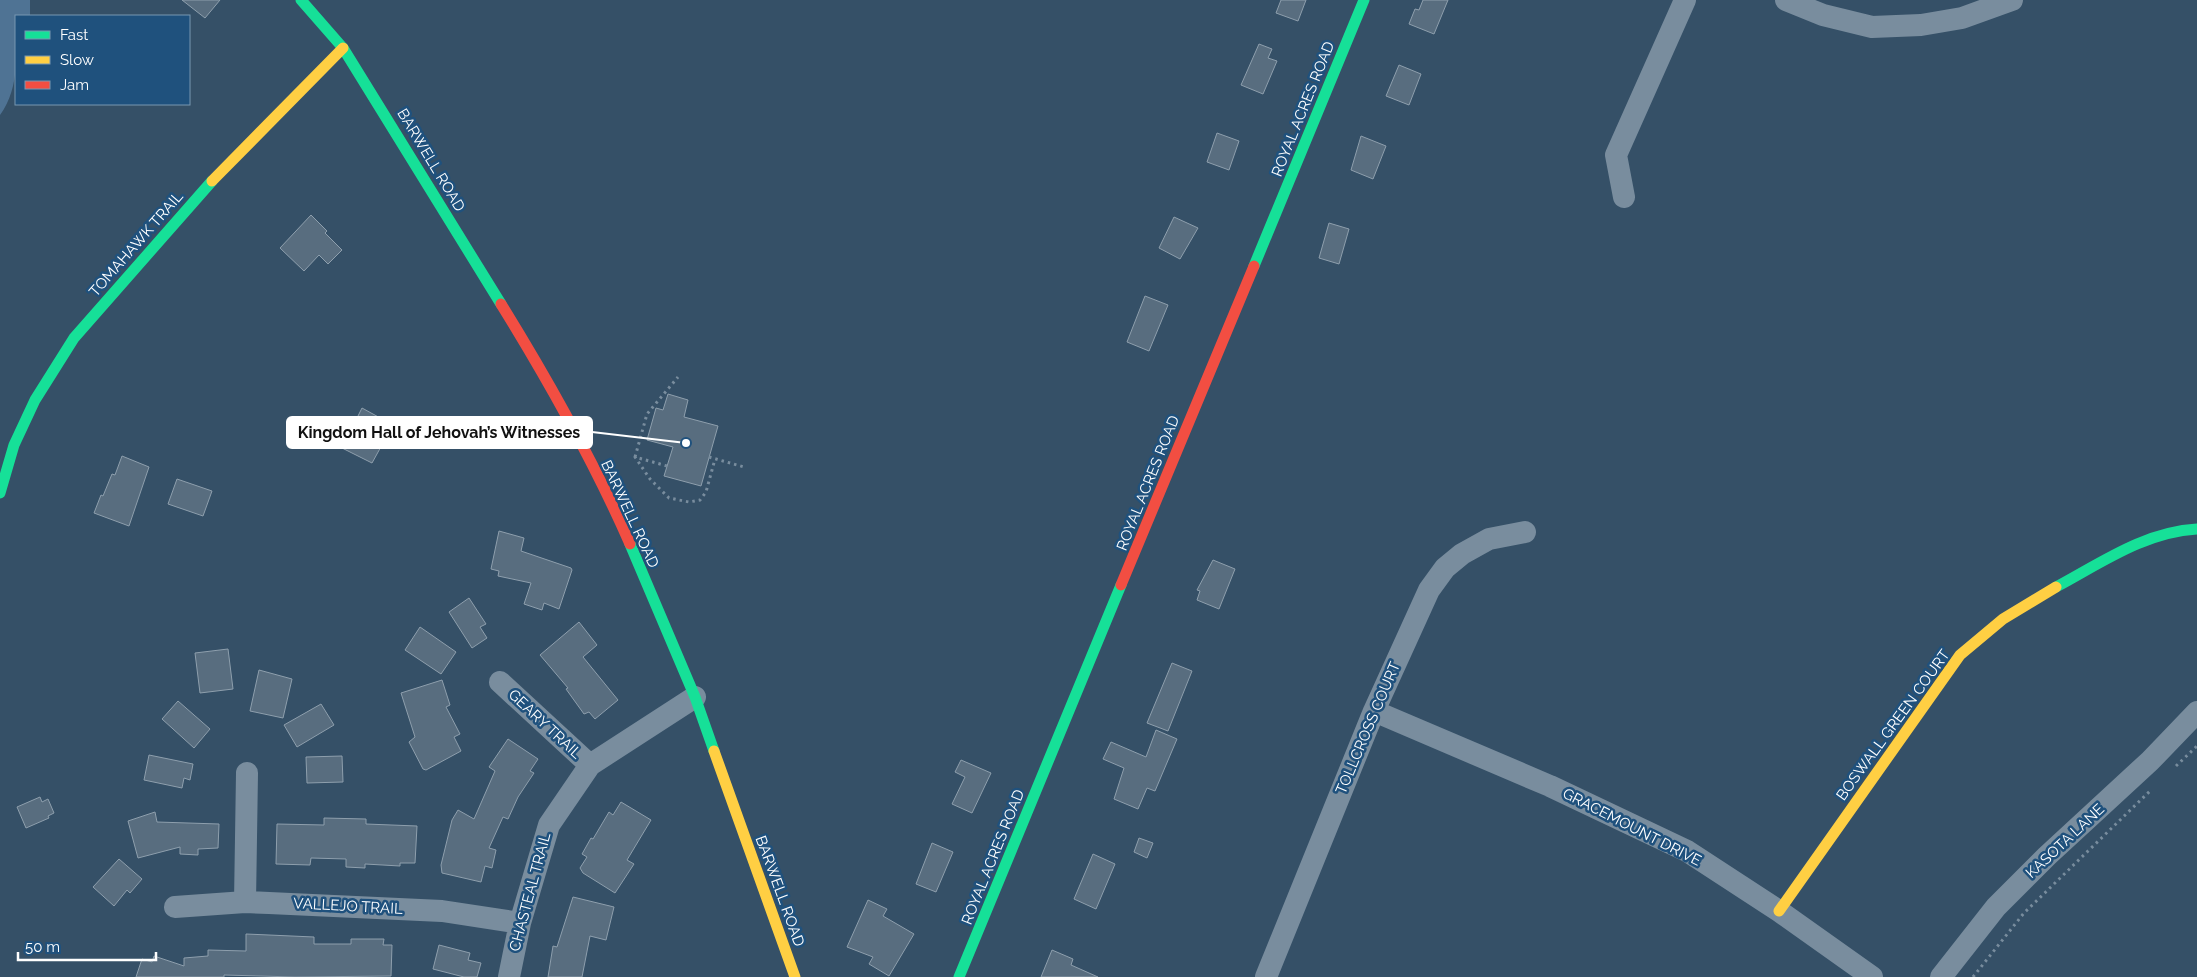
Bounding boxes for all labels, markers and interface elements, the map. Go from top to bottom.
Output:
legend [15,15,190,105]
text: Fast [60,26,88,44]
street label: ROYAL ACRES ROAD [1268,39,1338,179]
text: Slow [60,51,94,69]
text: Jam [60,76,89,94]
street label: BARWELL ROAD [393,105,469,215]
street label: TOMAHAWK TRAIL [85,187,187,300]
street label: ROYAL ACRES ROAD [1113,413,1183,553]
callout: Kingdom Hall of Jehovah’s Witnesses [287,417,592,448]
text: Kingdom Hall of Jehovah’s Witnesses [298,423,580,442]
street label: BARWELL ROAD [597,457,663,571]
street label: BOSWALL GREEN COURT [1832,646,1954,804]
street label: TOLLCROSS COURT [1332,659,1404,797]
street label: GEARY TRAIL [505,686,586,763]
street label: GRACEMOUNT DRIVE [1560,784,1704,870]
street label: ROYAL ACRES ROAD [958,787,1028,927]
street label: KASOTA LANE [2022,800,2108,882]
street label: CHASTEAL TRAIL [506,830,555,953]
street label: BARWELL ROAD [752,833,808,949]
street label: VALLEJO TRAIL [293,894,403,918]
scale bar [18,930,155,962]
text: 50 m [25,938,60,956]

